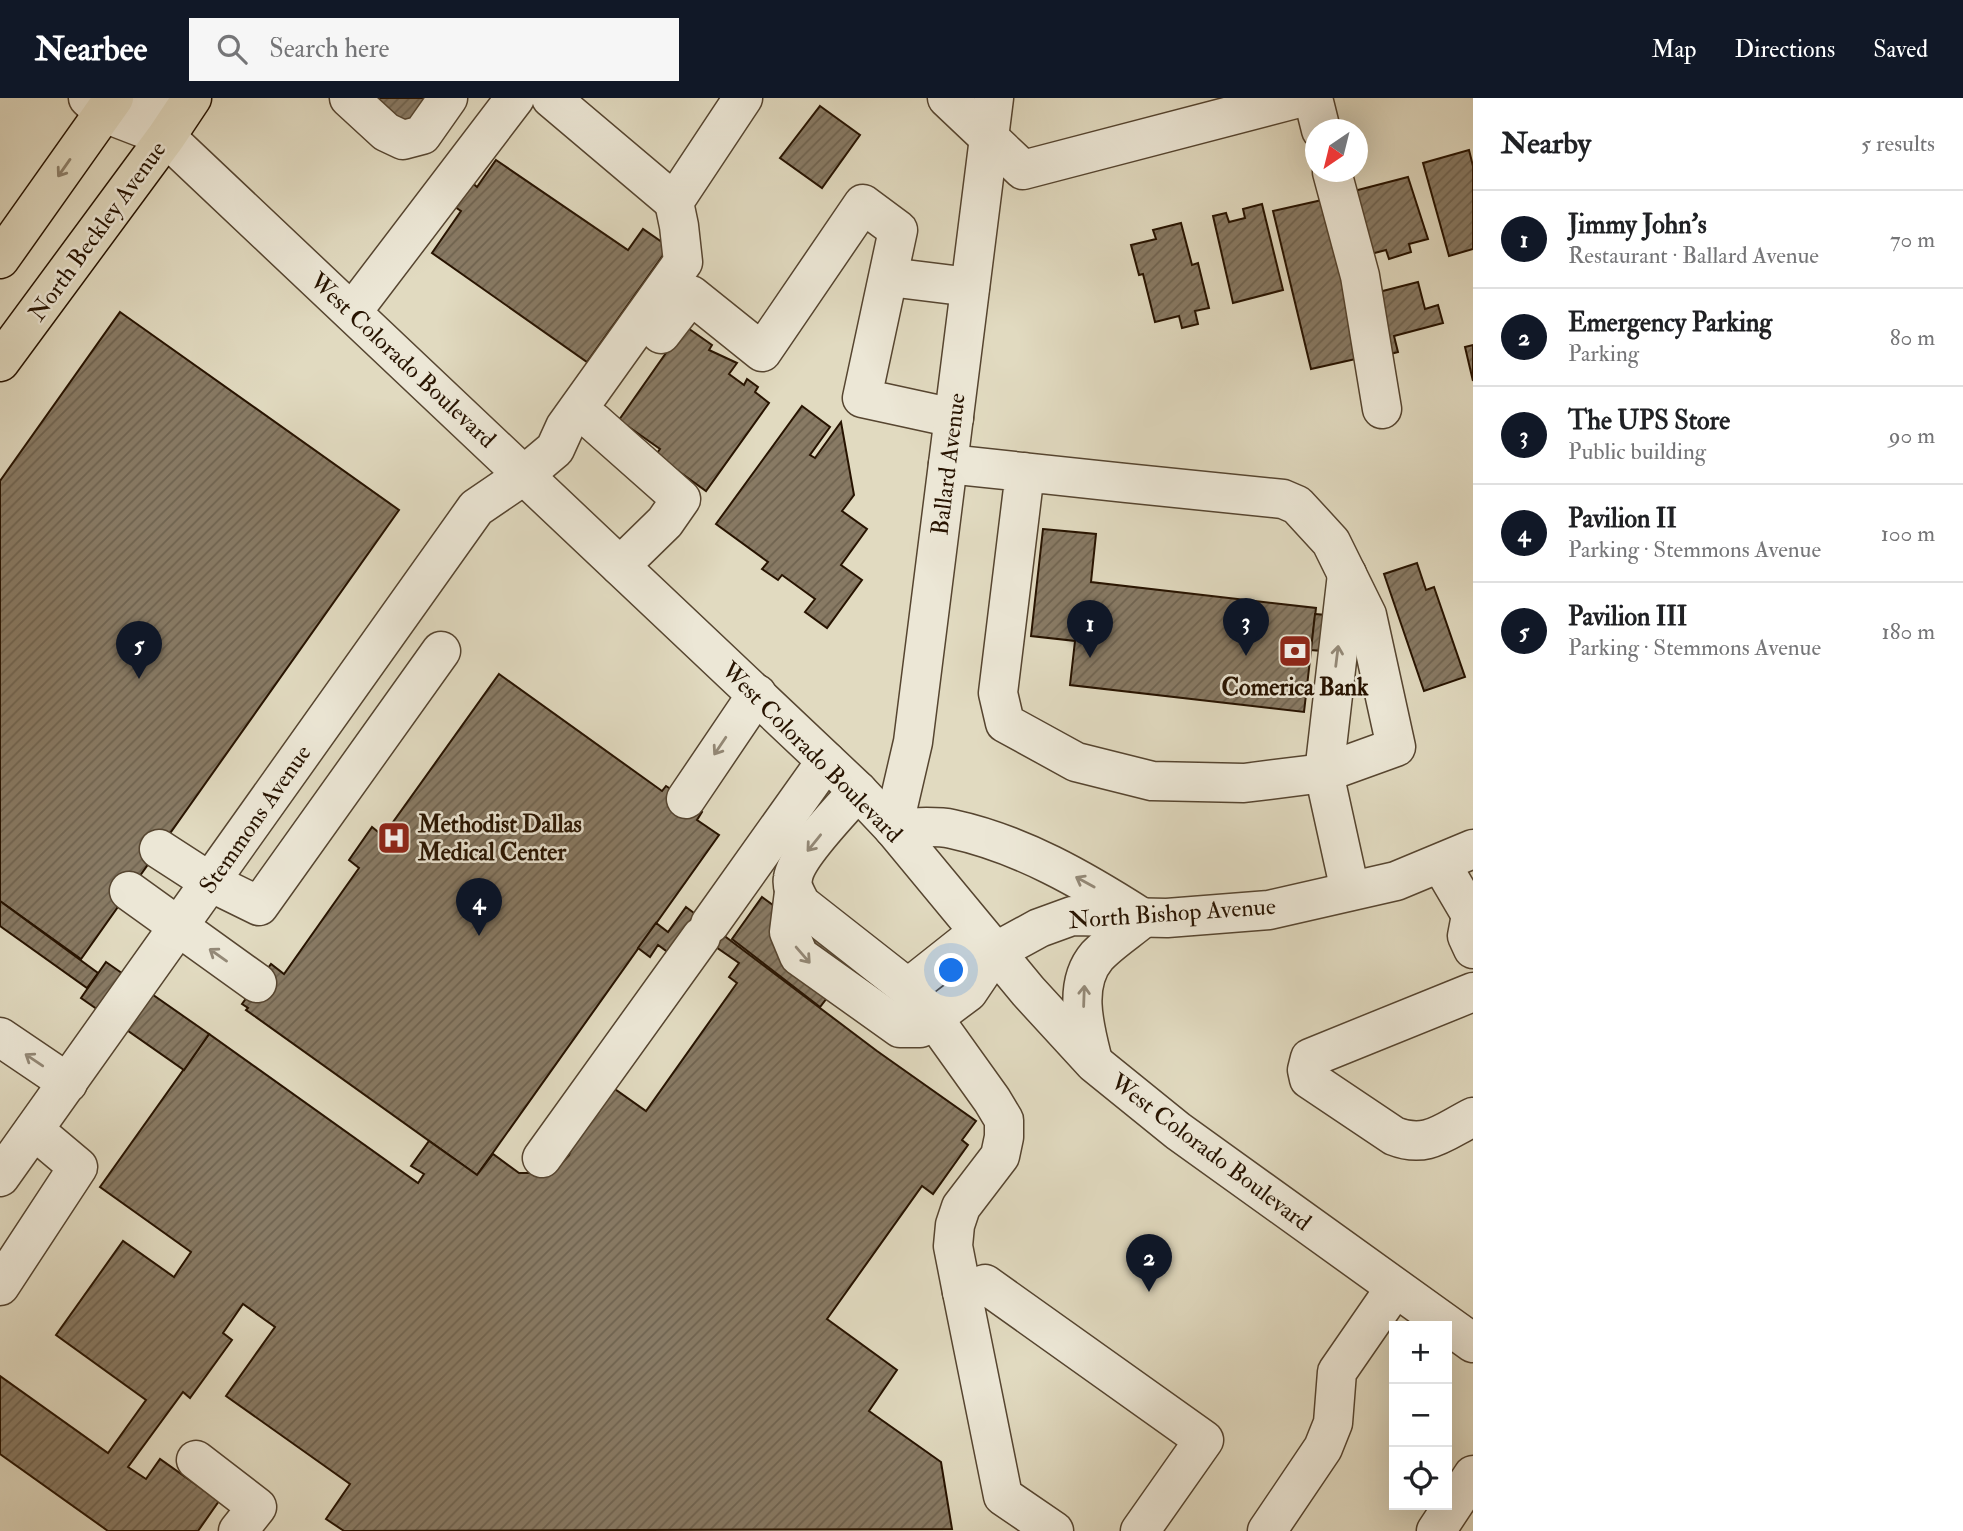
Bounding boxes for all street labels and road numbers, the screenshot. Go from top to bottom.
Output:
street label: North Beckley Avenue [22,135,173,327]
street label: West Colorado Boulevard [302,265,502,455]
street label: Ballard Avenue [924,391,973,537]
street label: West Colorado Boulevard [714,655,909,850]
street label: Stemmons Avenue [193,739,318,900]
street label: North Bishop Avenue [1067,891,1277,936]
street label: West Colorado Boulevard [1103,1066,1317,1238]

